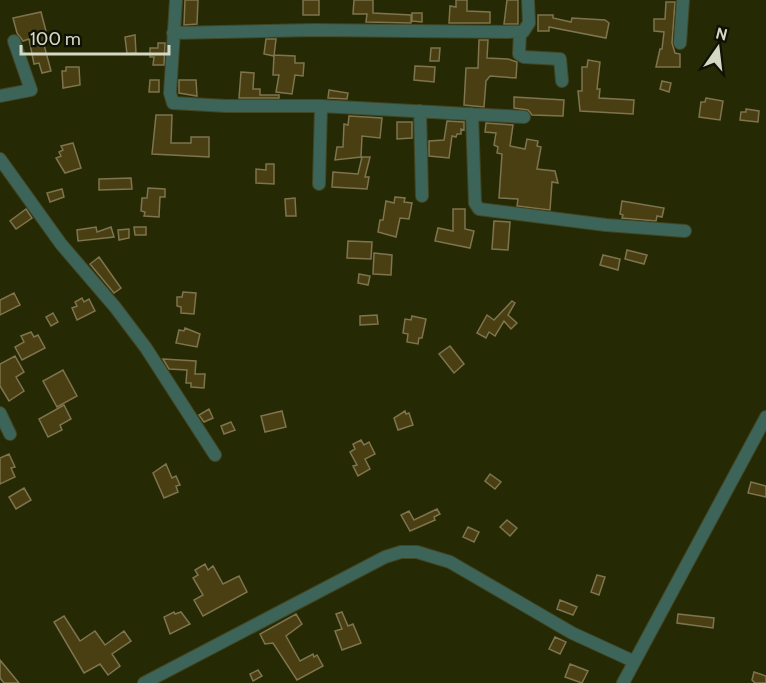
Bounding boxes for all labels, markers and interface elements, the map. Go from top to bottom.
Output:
scale bar [21,18,170,56]
north arrow [688,18,748,78]
text: N [714,23,729,45]
text: 100 m [30,28,81,50]

